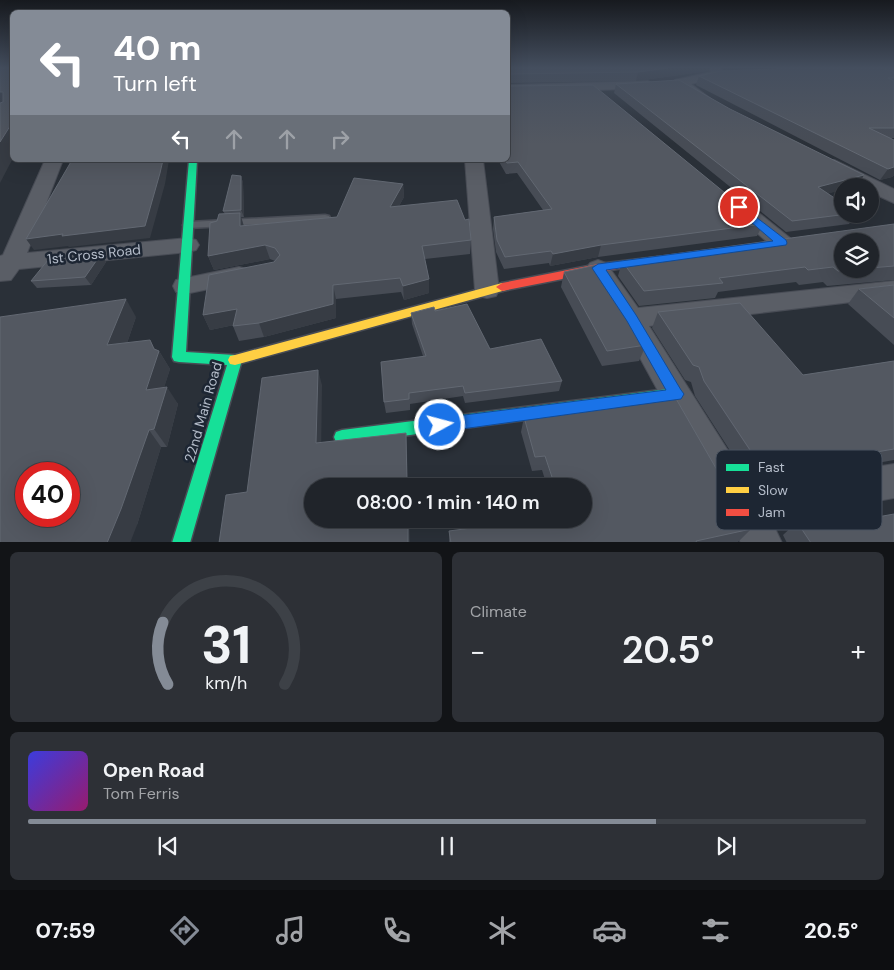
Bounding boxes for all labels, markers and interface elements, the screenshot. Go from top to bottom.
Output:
text: 40 m [113,25,202,71]
icon: left [30,30,95,95]
text: Turn left [113,69,197,98]
icon: left [167,125,195,153]
icon: ahead [220,125,248,153]
icon: ahead [273,125,301,153]
icon: right [326,125,354,153]
map controls [834,178,879,278]
button: sound [834,178,879,223]
pin [718,186,760,228]
icon: arrive [725,193,753,221]
button: layers [834,233,879,278]
street label: 1st Cross Road [46,240,142,268]
street label: 22nd Main Road [180,360,226,464]
position arrow [413,398,465,450]
legend [716,450,882,530]
text: Fast [758,458,785,476]
speed limit sign: 40 [15,462,80,527]
text: Slow [758,481,788,499]
text: 08:00 · 1 min · 140 m [356,490,540,515]
text: Jam [758,503,785,521]
text: Climate [470,601,527,622]
text: 31 [201,611,251,679]
text: 20.5° [622,625,714,675]
text: − [470,633,485,670]
text: + [851,633,866,670]
text: km/h [205,671,247,695]
text: Open Road [103,758,205,783]
text: Tom Ferris [103,783,180,804]
icon: previous [154,832,182,860]
icon: pause [433,832,461,860]
icon: next [712,832,740,860]
icon: directions [167,913,202,948]
icon: music [273,913,308,948]
icon: phone [379,913,414,948]
icon: climate [485,913,520,948]
icon: car [592,913,627,948]
icon: filters [698,913,733,948]
text: 07:59 [36,916,96,945]
text: 20.5° [804,916,858,945]

